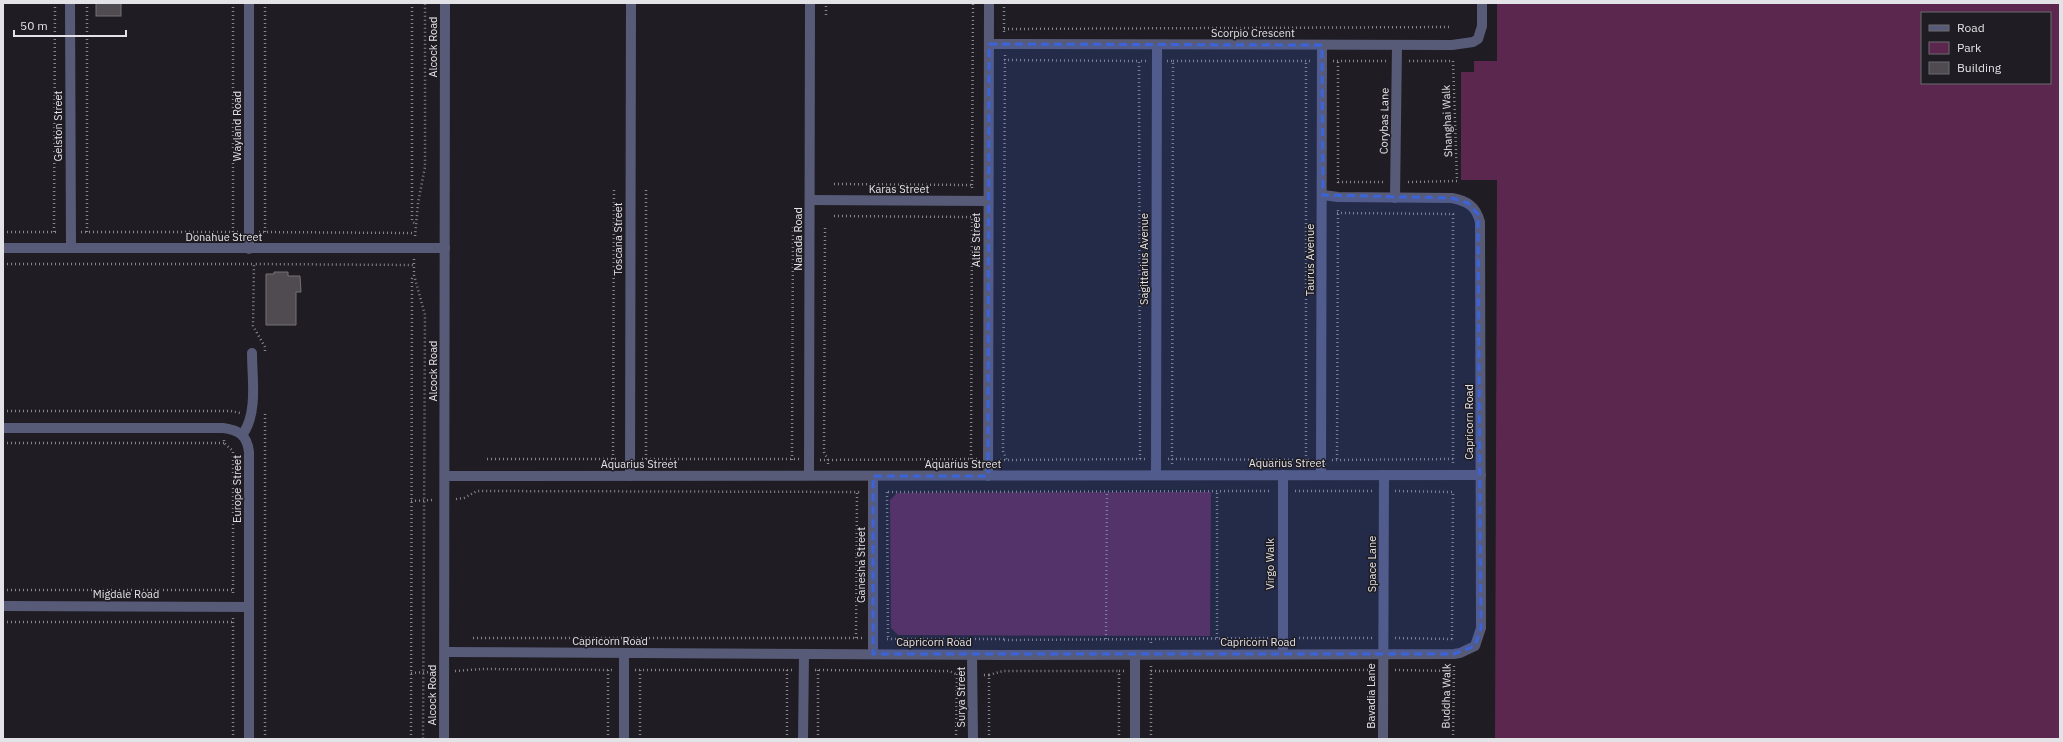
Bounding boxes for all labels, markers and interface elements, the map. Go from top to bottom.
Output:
scale bar [14,12,126,38]
legend [1921,12,2051,84]
street label: Alcock Road [426,17,440,77]
text: 50 m [20,18,48,33]
text: Road [1957,20,1985,35]
street label: Scorpio Crescent [1211,26,1295,40]
text: Park [1957,40,1982,55]
text: Building [1957,60,2002,75]
street label: Shanghai Walk [1439,84,1455,157]
street label: Corybas Lane [1376,88,1392,154]
street label: Gelston Street [51,90,65,161]
street label: Wayland Road [230,91,244,161]
street label: Karas Street [869,182,929,196]
street label: Toscana Street [611,202,625,276]
street label: Narada Road [791,207,805,271]
street label: Altis Street [969,213,983,267]
street label: Sagittarius Avenue [1137,213,1151,305]
street label: Taurus Avenue [1303,224,1317,296]
street label: Donahue Street [186,230,263,244]
street label: Alcock Road [426,341,440,401]
street label: Capricorn Road [1462,384,1476,460]
street label: Europe Street [230,455,244,523]
street label: Aquarius Street [1249,456,1325,470]
street label: Aquarius Street [601,457,677,471]
street label: Aquarius Street [925,457,1001,471]
street label: Ganesha Street [854,527,868,603]
street label: Space Lane [1365,536,1379,592]
street label: Virgo Walk [1263,538,1277,590]
street label: Migdale Road [93,587,159,601]
street label: Capricorn Road [572,634,648,648]
street label: Capricorn Road [896,635,972,649]
street label: Capricorn Road [1220,635,1296,649]
street label: Bavadia Lane [1364,663,1378,729]
street label: Buddha Walk [1438,663,1454,729]
street label: Alcock Road [425,665,439,725]
street label: Surya Street [954,666,968,727]

